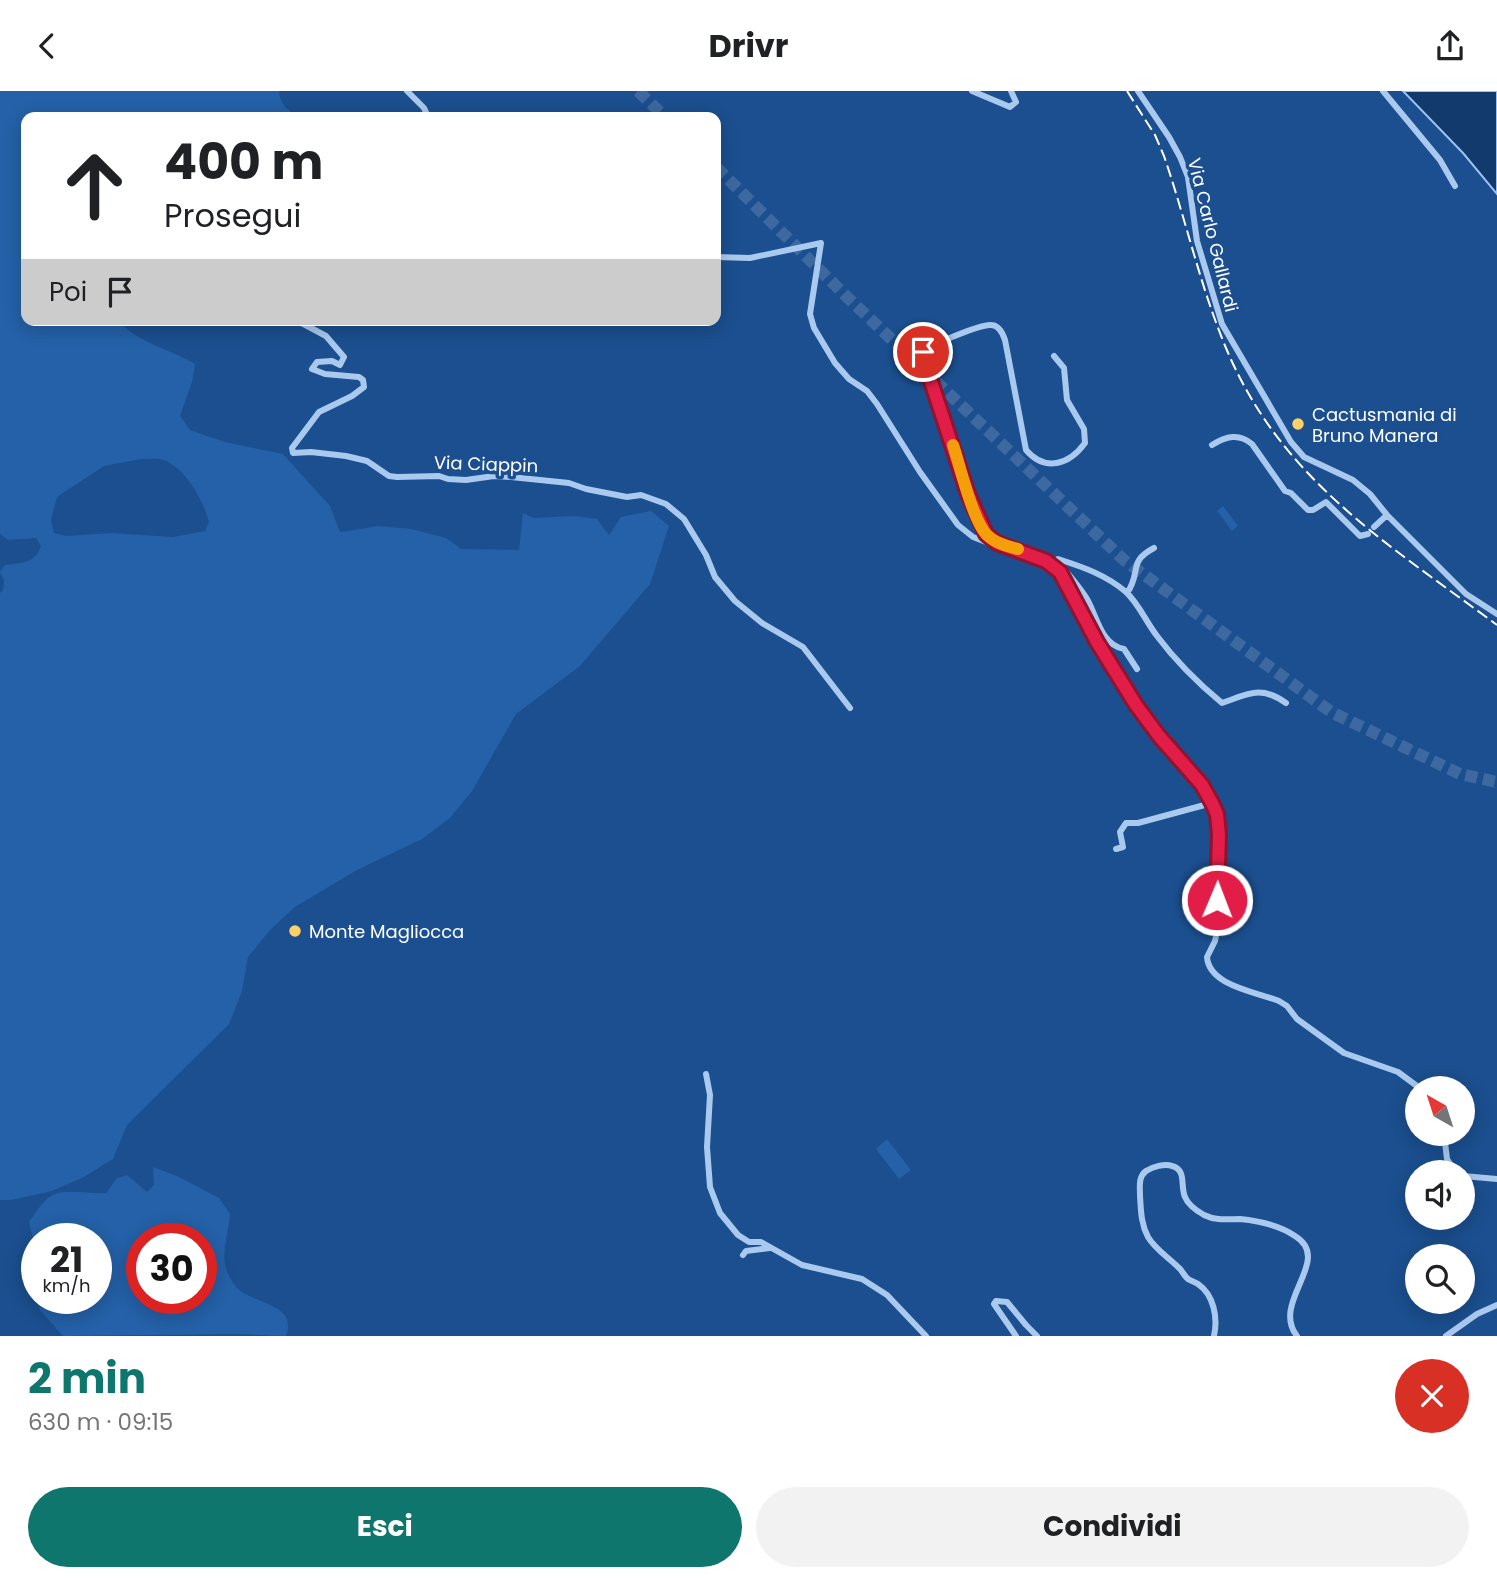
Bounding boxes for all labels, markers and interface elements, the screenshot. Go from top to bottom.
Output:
text: Drivr [708,23,789,68]
icon: back [28,27,66,65]
icon: share [1431,27,1469,65]
text: 400 m [164,128,323,196]
icon: ahead [49,140,140,231]
street label: Via Carlo Gallardi [1182,156,1244,314]
text: Prosegui [164,193,301,238]
icon: arrive [101,273,139,311]
text: Poi [49,274,87,310]
pin [893,322,953,382]
icon: arrive [904,333,942,371]
place label: Cactusmania di Bruno Manera [1312,402,1457,448]
marker: Cactusmania di Bruno Manera [1290,416,1306,432]
street label: Via Ciappin [433,450,539,478]
position arrow [1180,863,1254,937]
place label: Monte Magliocca [309,919,464,944]
marker: Monte Magliocca [287,923,303,939]
north arrow [1405,1076,1475,1146]
map controls [1405,1076,1475,1314]
button: sound [1405,1160,1475,1230]
speed limit sign: 30 [126,1223,217,1314]
text: 21 [50,1235,83,1284]
button: search [1405,1244,1475,1314]
text: km/h [43,1273,90,1298]
text: 2 min [28,1349,146,1408]
button: close [1395,1359,1469,1433]
text: 630 m · 09:15 [28,1406,173,1438]
button: Esci [28,1487,742,1567]
button: Condividi [756,1487,1469,1567]

